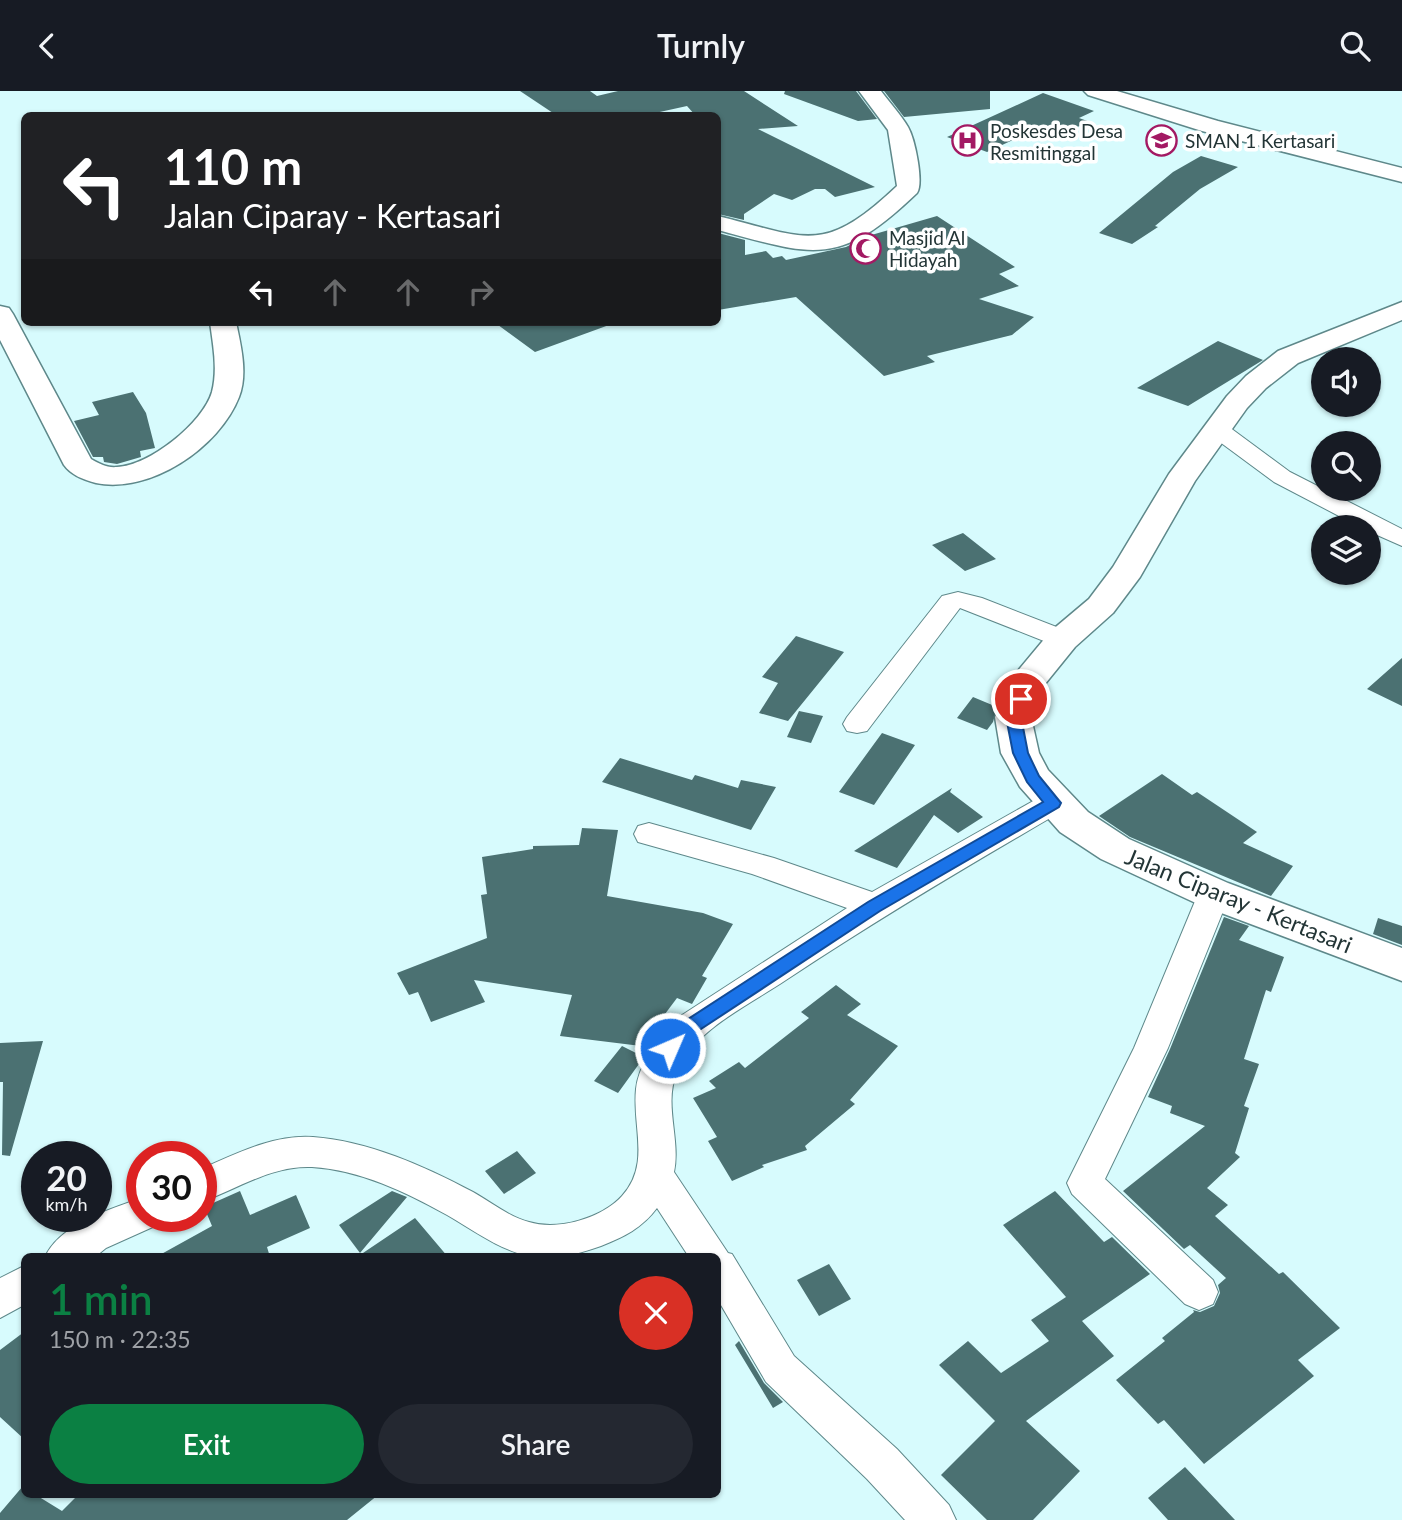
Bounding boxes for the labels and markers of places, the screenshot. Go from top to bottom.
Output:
place label: Poskesdes Desa Resmitinggal [990,119,1123,164]
school or university icon: SMAN 1 Kertasari [1145,123,1179,157]
hospital icon: Poskesdes Desa Resmitinggal [950,124,984,158]
place label: SMAN 1 Kertasari [1185,129,1335,152]
place label: Masjid Al Hidayah [889,226,965,271]
mosque icon: Masjid Al Hidayah [849,231,883,265]
pin [991,669,1051,729]

